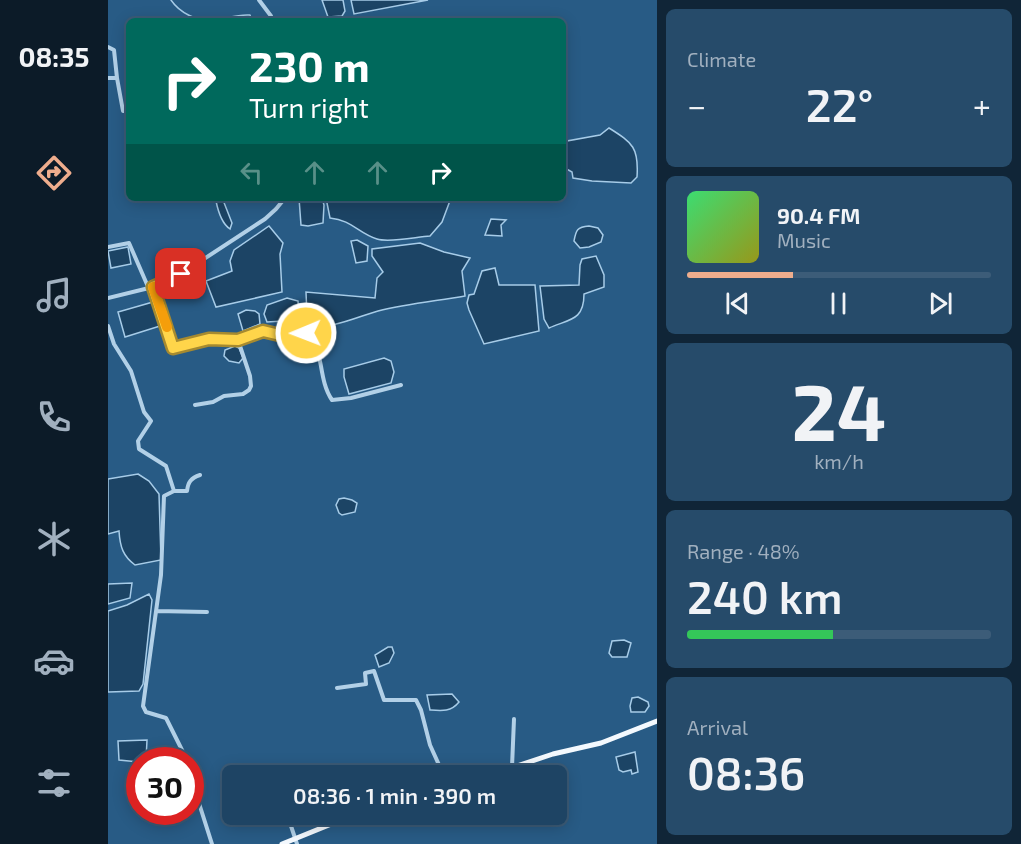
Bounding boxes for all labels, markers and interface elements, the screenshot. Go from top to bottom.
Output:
text: 08:35 [18,40,90,72]
text: 230 m [249,40,370,90]
icon: right [150,42,228,120]
text: Climate [687,47,756,71]
text: 22° [806,77,873,131]
text: − [687,85,706,125]
text: + [973,85,991,125]
text: Turn right [249,91,369,123]
icon: directions [33,152,75,194]
icon: left [235,156,268,189]
icon: ahead [298,156,331,189]
icon: ahead [361,156,394,189]
icon: right [424,156,457,189]
text: 90.4 FM [777,202,860,228]
text: Music [777,228,831,252]
pin [155,248,206,299]
icon: arrive [164,257,197,290]
icon: music [33,274,75,316]
icon: previous [721,287,754,320]
icon: pause [822,287,855,320]
icon: next [924,287,957,320]
position arrow [274,301,338,365]
text: 24 [791,363,887,457]
icon: phone [33,396,75,438]
text: km/h [814,449,864,473]
icon: climate [33,518,75,560]
text: Range · 48% [687,539,800,563]
text: 240 km [687,569,843,623]
icon: car [33,640,75,682]
text: Arrival [687,715,748,739]
text: 08:36 [687,745,805,799]
speed limit sign: 30 [126,747,204,825]
icon: filters [33,762,75,804]
text: 08:36 · 1 min · 390 m [293,782,496,808]

